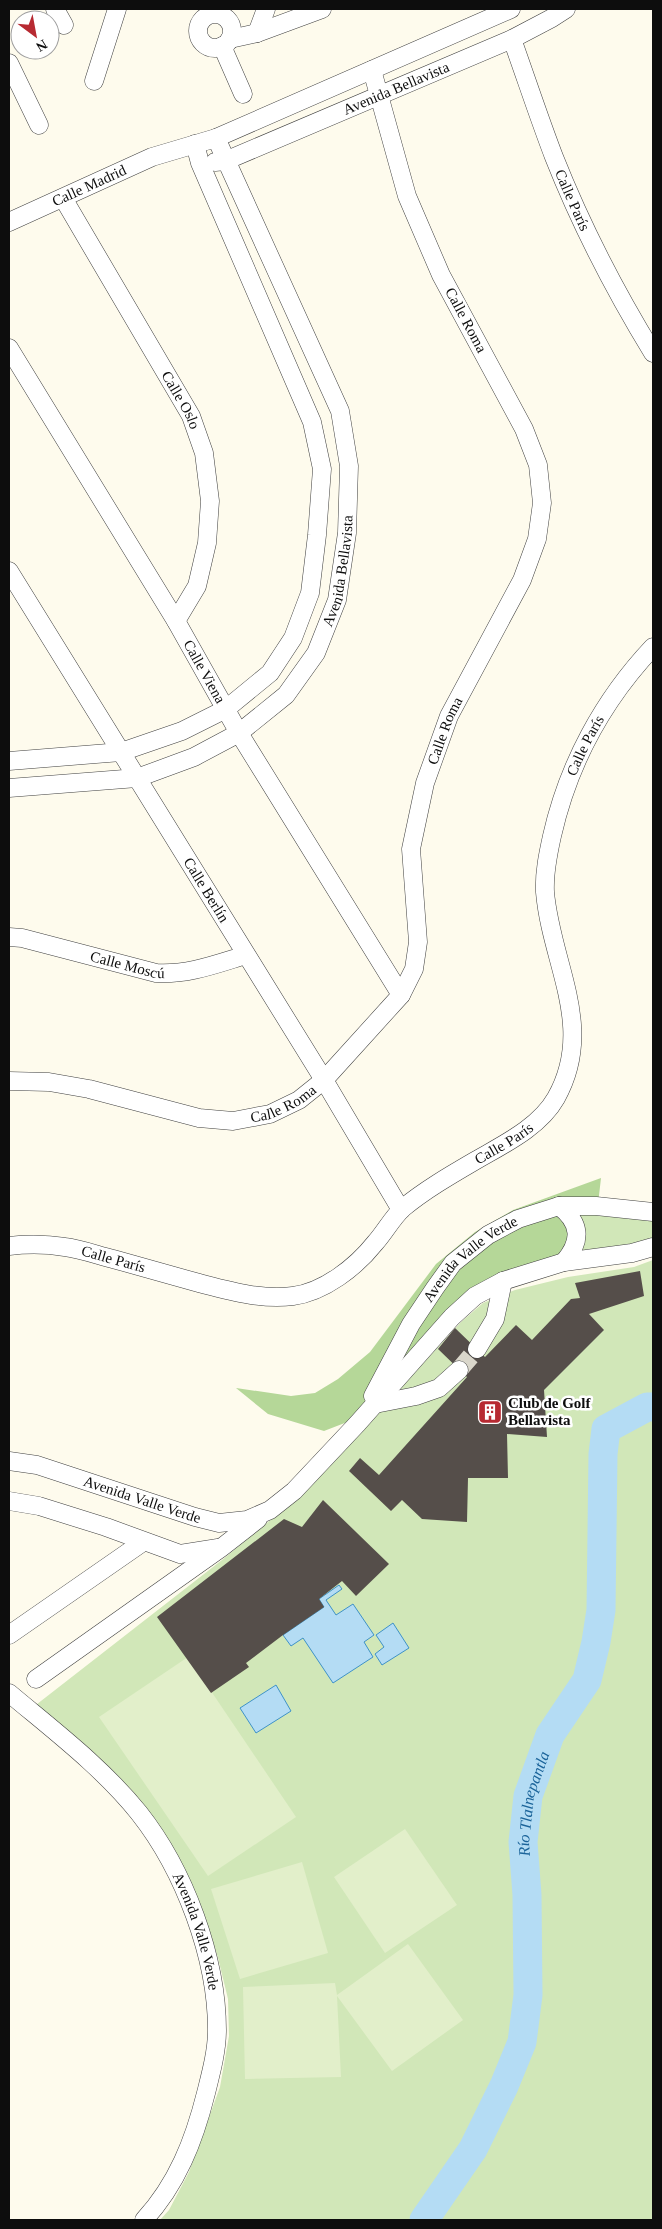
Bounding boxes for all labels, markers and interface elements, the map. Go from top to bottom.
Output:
north arrow [10,10,60,60]
text: N [33,37,50,55]
street label: Avenida Bellavista [341,59,452,118]
street label: Calle Madrid [50,162,129,209]
street label: Calle París [552,167,593,233]
street label: Calle Roma [442,285,490,356]
street label: Calle Oslo [158,368,203,431]
street label: Avenida Bellavista [319,515,356,629]
street label: Calle Viena [180,637,229,706]
street label: Calle Roma [424,694,466,767]
street label: Calle París [564,712,607,778]
street label: Calle Berlín [180,855,233,926]
street label: Calle Moscú [88,948,165,981]
street label: Calle Roma [249,1081,319,1126]
street label: Calle París [472,1119,536,1167]
street label: Avenida Valle Verde [420,1213,520,1305]
street label: Calle París [80,1243,147,1276]
place label: Club de Golf Bellavista [508,1395,592,1428]
building icon: Club de Golf Bellavista [477,1399,503,1425]
street label: Avenida Valle Verde [81,1473,203,1526]
water label: Río Tlalnepantla [515,1749,552,1858]
street label: Avenida Valle Verde [170,1870,222,1992]

